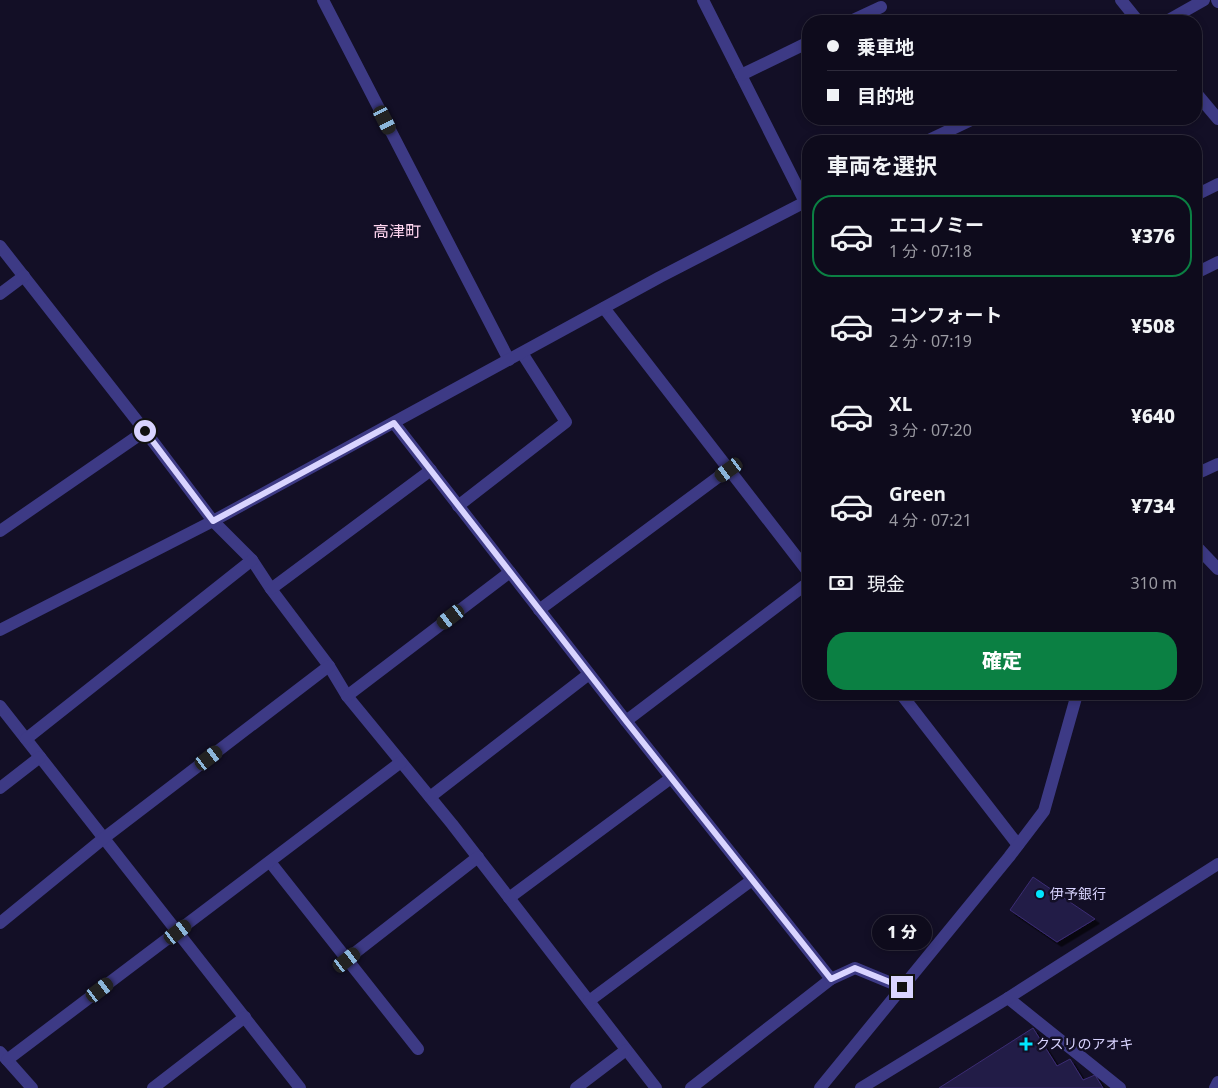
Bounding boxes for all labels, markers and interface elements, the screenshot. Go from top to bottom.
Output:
text: 乗車地 [857,34,914,60]
text: 目的地 [857,83,914,109]
car [371,103,398,137]
text: 車両を選択 [827,150,937,180]
text: エコノミー [889,212,984,238]
icon: car [829,214,874,259]
district label: 高津町 [373,220,421,242]
text: ¥376 [1131,223,1175,249]
text: 1 分 · 07:18 [889,240,972,262]
text: コンフォート [889,302,1002,328]
icon: car [829,304,874,349]
text: ¥508 [1131,313,1175,339]
text: 2 分 · 07:19 [889,330,972,352]
text: XL [889,391,912,417]
icon: car [829,394,874,439]
text: ¥640 [1131,403,1175,429]
text: 3 分 · 07:20 [889,419,972,441]
route start [134,420,156,442]
car [712,455,745,485]
text: Green [889,481,946,507]
icon: car [829,484,874,529]
text: ¥734 [1131,493,1175,519]
text: 4 分 · 07:21 [889,509,972,531]
icon: cash [827,569,855,597]
text: 現金 [867,571,905,597]
text: 310 m [1130,572,1177,594]
car [434,602,467,632]
button: 確定 [827,632,1177,690]
car [192,743,225,773]
place label: 伊予銀行 [1050,884,1106,903]
marker: 伊予銀行 [1034,888,1046,900]
callout: 1 分 [872,914,932,950]
car [161,917,194,947]
text: 1 分 [887,921,917,943]
car [330,945,363,975]
car [83,975,116,1005]
route end [891,976,913,998]
place label: クスリのアオキ [1036,1034,1134,1053]
marker: クスリのアオキ [1020,1038,1032,1050]

